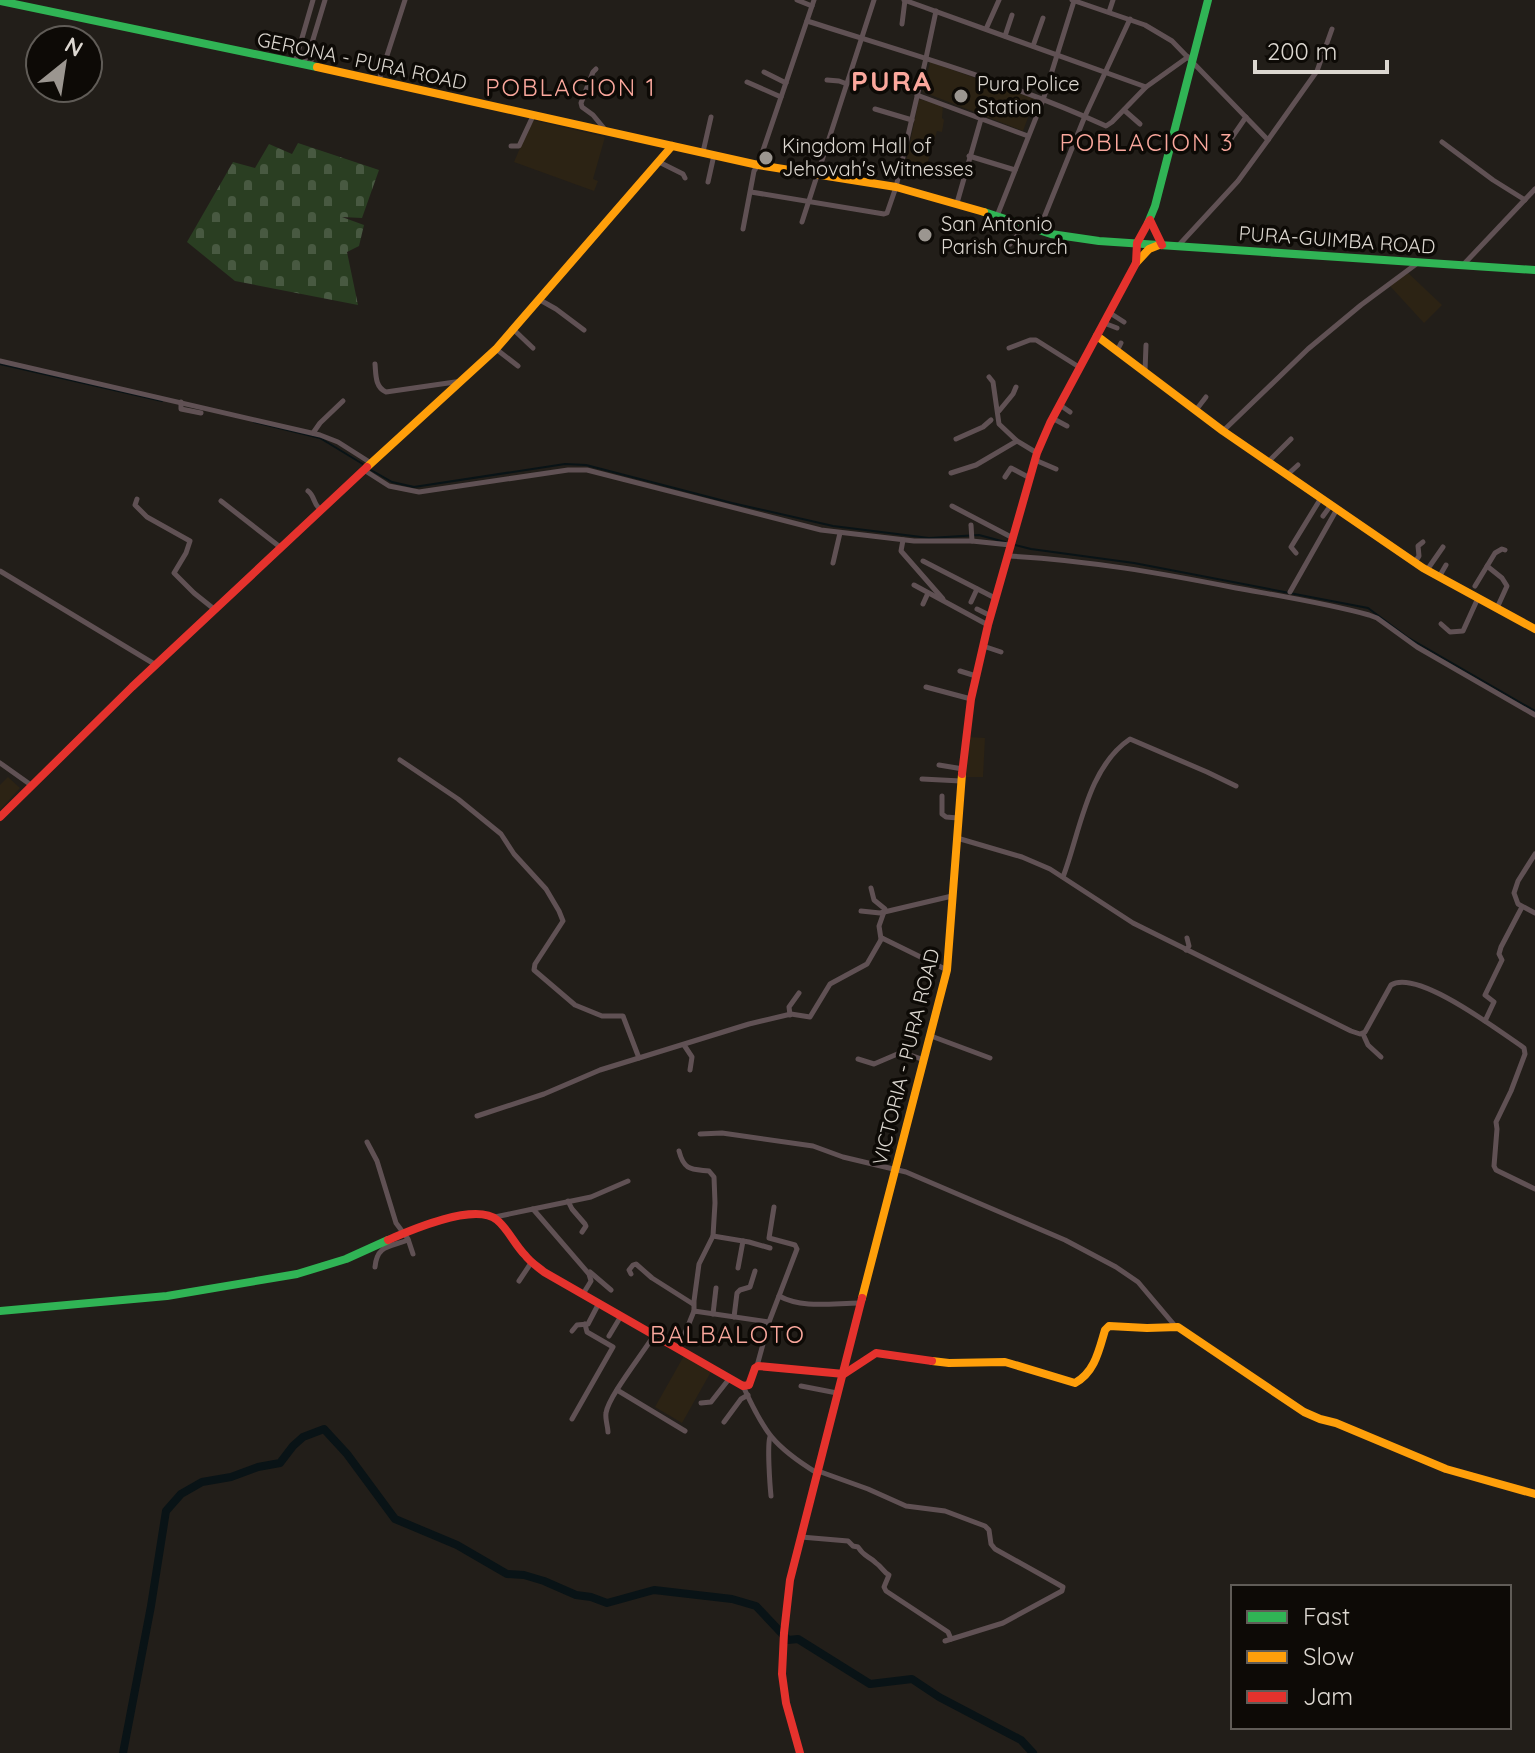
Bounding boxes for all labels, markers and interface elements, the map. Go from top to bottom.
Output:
north arrow [24,24,104,104]
scale bar [1255,24,1387,74]
street label: GERONA - PURA ROAD [255,26,469,95]
text: N [60,31,88,63]
text: 200 m [1267,36,1337,66]
district label: PURA [851,63,933,98]
place label: Pura Police Station [977,71,1080,119]
district label: POBLACION 1 [485,72,657,102]
marker: Pura Police Station [952,87,970,105]
district label: POBLACION 3 [1059,127,1235,157]
place label: Kingdom Hall of Jehovah's Witnesses [782,133,973,181]
marker: Kingdom Hall of Jehovah's Witnesses [757,149,775,167]
place label: San Antonio Parish Church [941,211,1068,259]
street label: PURA-GUIMBA ROAD [1238,220,1436,259]
marker: San Antonio Parish Church [916,226,934,244]
street label: VICTORIA - PURA ROAD [867,946,945,1168]
district label: BALBALOTO [650,1319,806,1349]
legend [1231,1585,1511,1729]
text: Fast [1303,1601,1350,1631]
text: Slow [1303,1641,1354,1671]
text: Jam [1303,1681,1353,1711]

